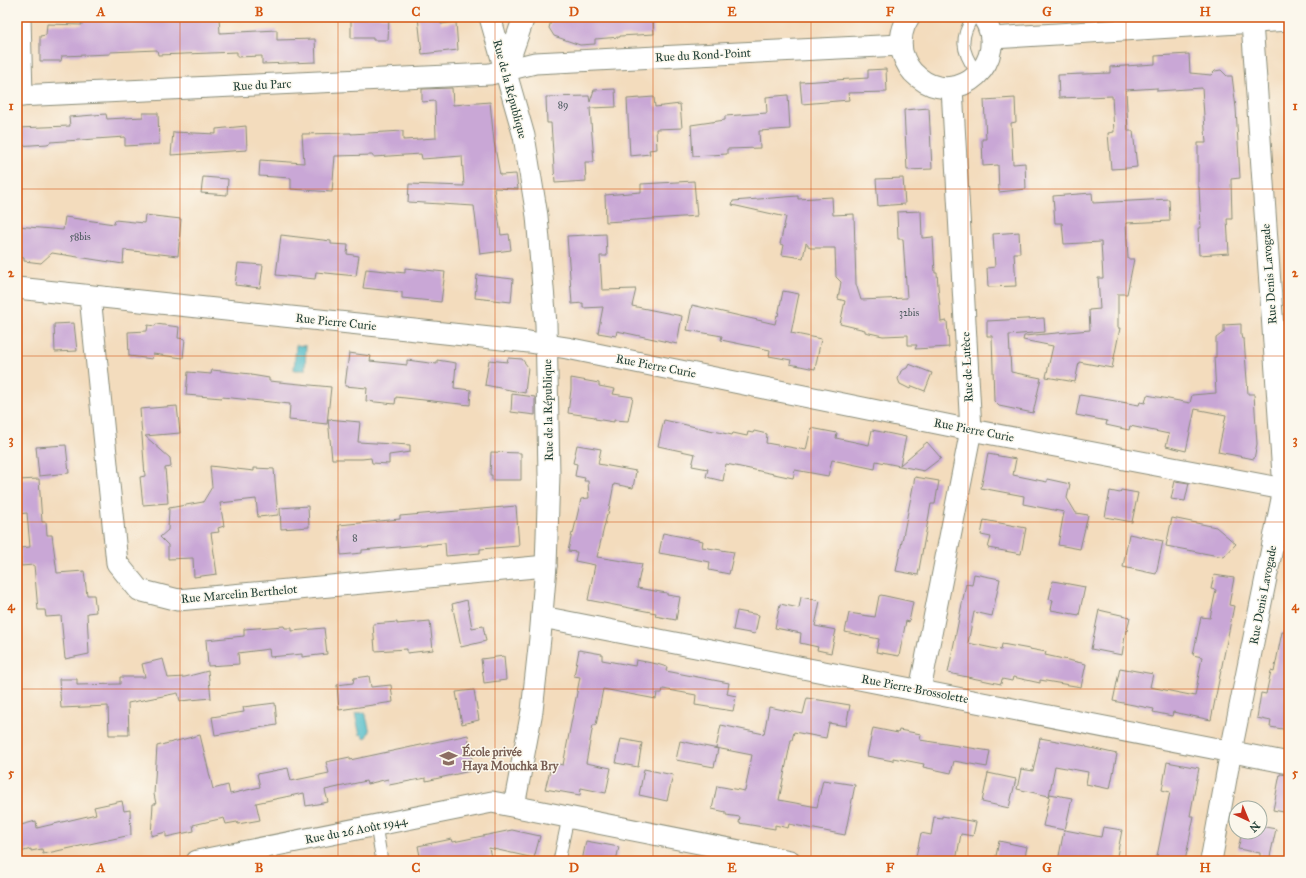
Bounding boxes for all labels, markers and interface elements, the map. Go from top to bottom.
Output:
text: A [96,4,106,20]
text: B [255,4,264,20]
text: C [412,4,421,20]
text: D [569,4,579,20]
text: E [727,4,737,20]
text: F [886,4,895,20]
text: G [1042,4,1052,20]
text: H [1199,4,1211,20]
street label: Rue de la République [489,38,530,140]
street label: Rue du Rond-Point [655,45,752,65]
street label: Rue du Parc [232,76,292,94]
text: 1 [8,98,14,114]
text: 1 [1292,98,1298,114]
house number: 89 [558,99,568,111]
street label: Rue Denis Lavogade [1258,223,1280,325]
house number: 58bis [69,231,91,243]
text: 2 [8,265,15,281]
text: 2 [1292,265,1299,281]
house number: 32bis [899,307,919,319]
street label: Rue Pierre Curie [295,311,377,333]
street label: Rue de Lutèce [958,331,976,403]
street label: Rue Pierre Curie [615,351,697,381]
street label: Rue de la République [540,359,557,461]
street label: Rue Pierre Curie [933,415,1015,445]
text: 3 [8,432,14,448]
text: 3 [1292,432,1298,448]
house number: 8 [352,532,358,544]
street label: Rue Denis Lavogade [1247,544,1280,646]
street label: Rue Marcelin Berthelot [180,582,299,606]
text: 4 [7,598,15,614]
text: 4 [1291,598,1299,614]
street label: Rue Pierre Brossolette [860,672,970,706]
place label: École privée Haya Mouchka Bry [462,743,560,774]
school or university icon: École privée Haya Mouchka Bry [439,749,459,769]
text: 5 [8,765,15,781]
text: 5 [1292,765,1299,781]
north arrow [1228,800,1268,840]
street label: Rue du 26 Août 1944 [304,813,409,847]
text: N [1246,819,1262,835]
text: A [96,860,106,876]
text: B [255,860,264,876]
text: C [412,860,421,876]
text: D [569,860,579,876]
text: E [727,860,737,876]
text: F [886,860,895,876]
text: G [1042,860,1052,876]
text: H [1199,860,1211,876]

